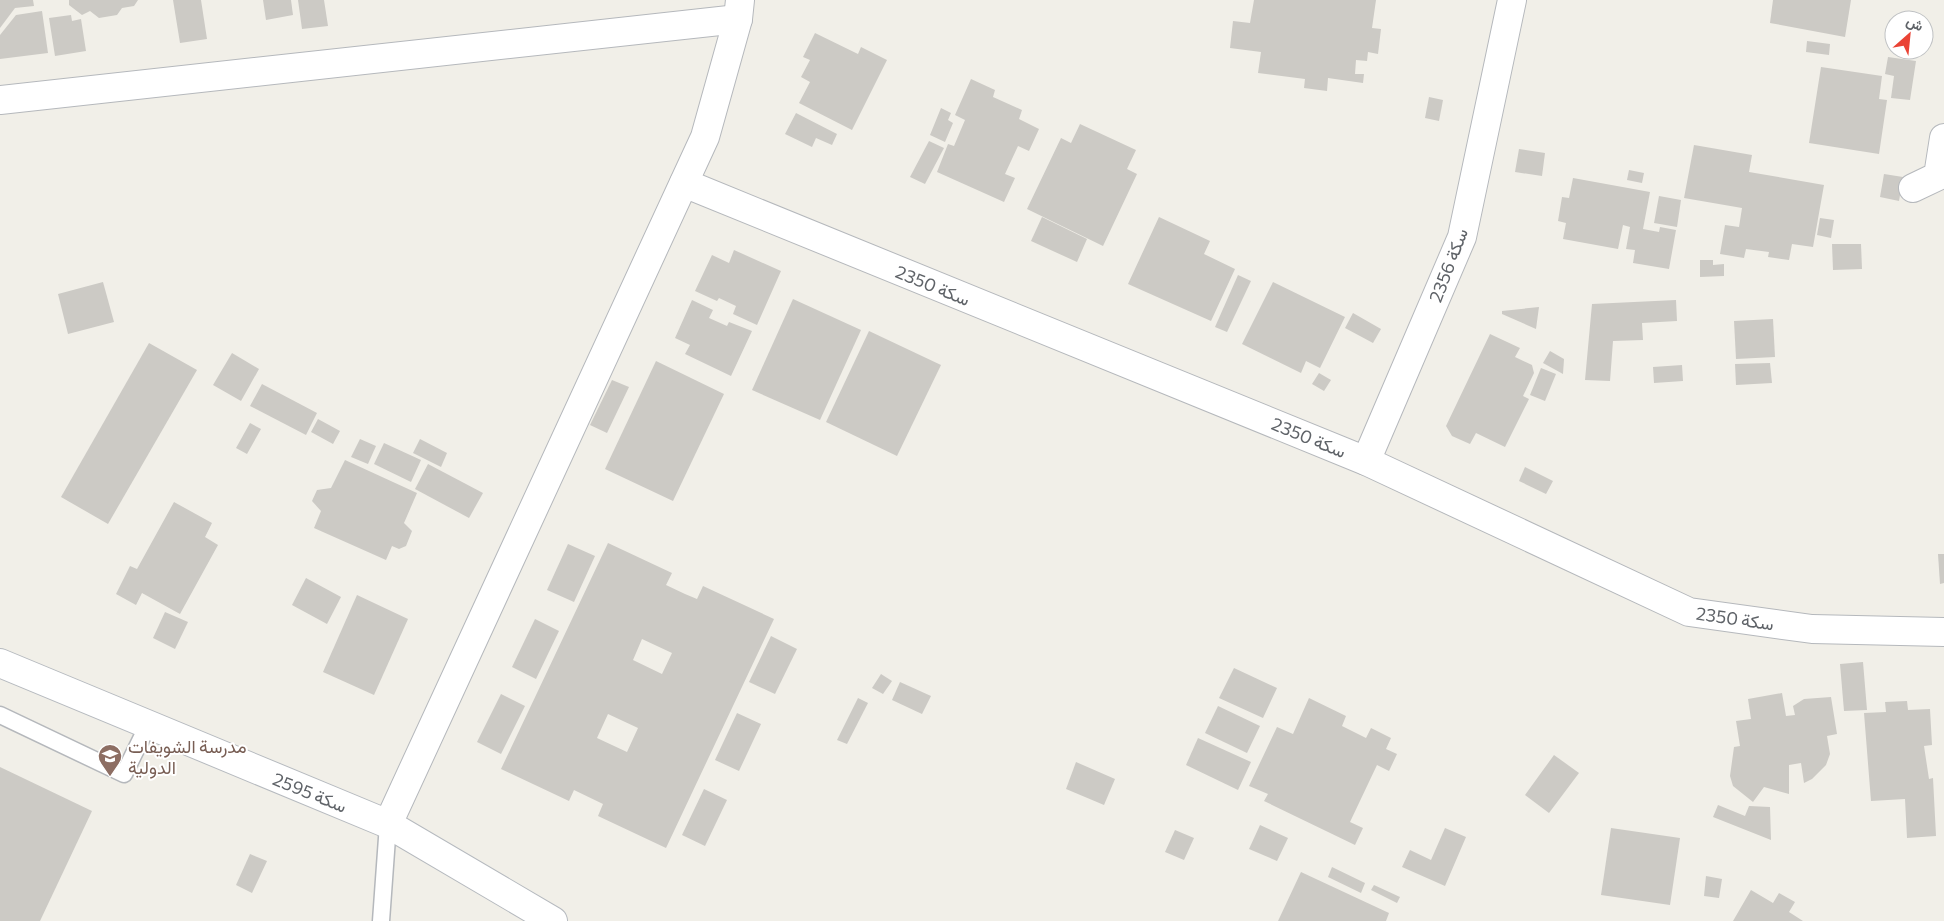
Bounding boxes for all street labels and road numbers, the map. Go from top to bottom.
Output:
street label: سكة 2356 [1424,225,1472,305]
street label: سكة 2350 [892,260,974,310]
street label: سكة 2350 [1268,412,1350,462]
street label: سكة 2350 [1695,602,1775,634]
street label: سكة 2595 [270,767,350,817]

